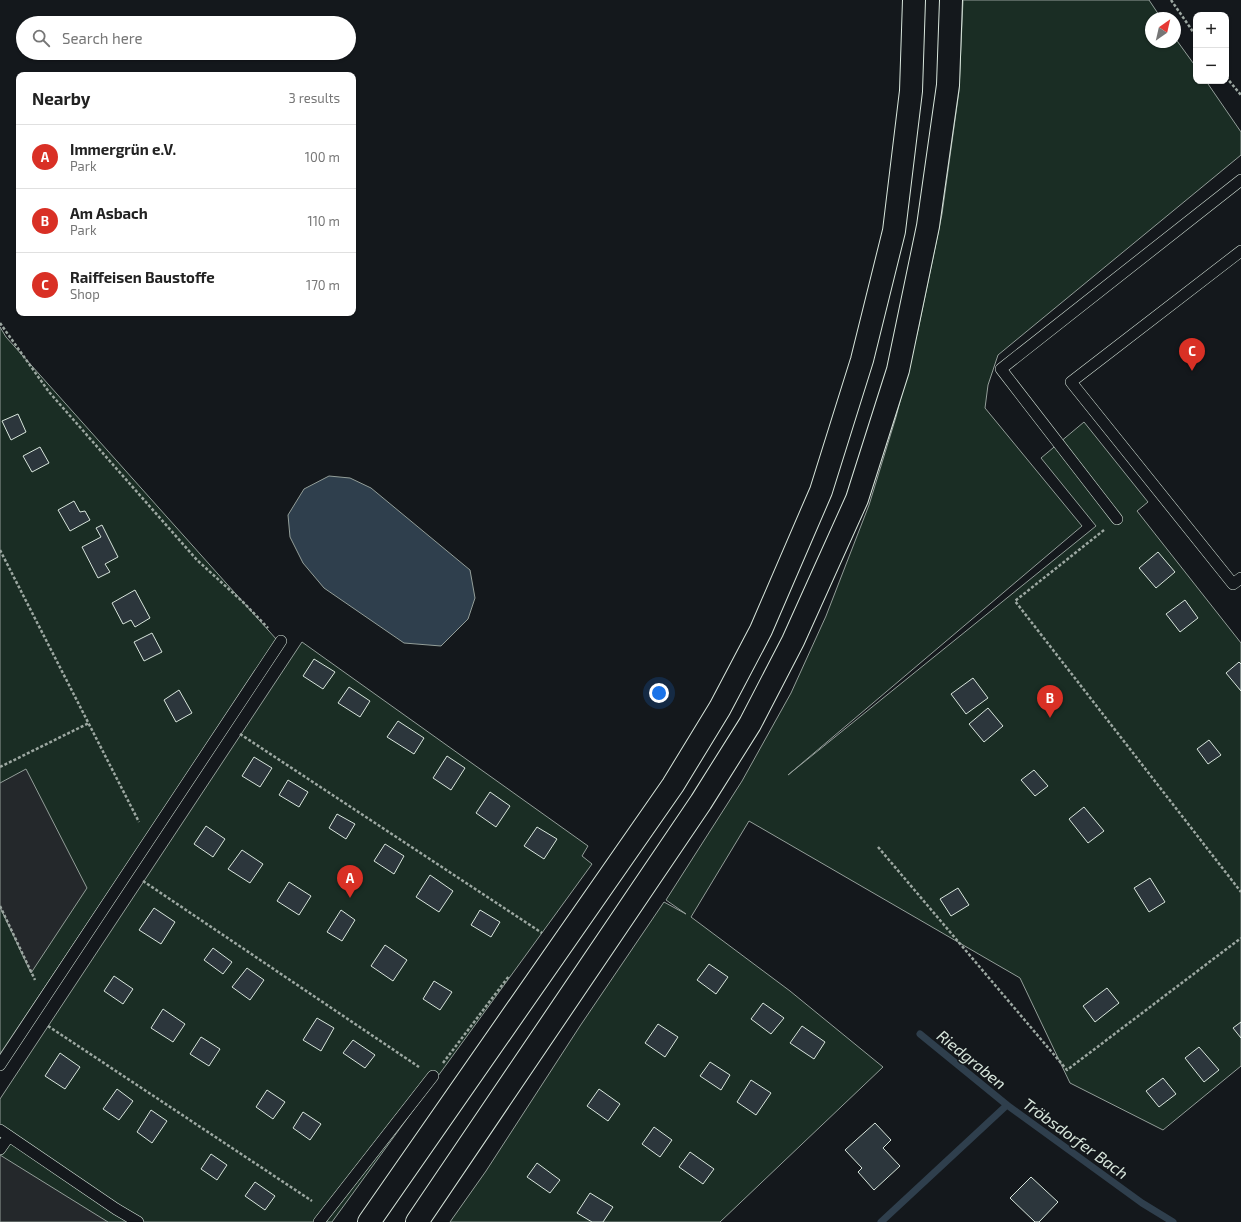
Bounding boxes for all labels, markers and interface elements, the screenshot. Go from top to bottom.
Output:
north arrow [1145,12,1181,48]
map controls [1193,12,1229,84]
button: + [1193,12,1229,48]
search box [16,16,356,60]
icon: search [30,27,52,49]
text: Search here [62,29,143,47]
button: − [1193,48,1229,84]
text: Nearby [32,88,90,108]
text: 3 results [289,90,340,106]
text: Immergrün e.V. [70,140,176,158]
text: A [41,149,49,165]
text: 100 m [305,149,340,165]
text: Park [70,158,97,174]
text: Am Asbach [70,204,148,222]
text: B [41,213,49,229]
text: 110 m [308,213,340,229]
text: Park [70,222,97,238]
text: Raiffeisen Baustoffe [70,268,215,286]
text: C [41,277,49,293]
text: 170 m [306,277,340,293]
text: Shop [70,286,100,302]
pin: C [1179,338,1205,371]
your location [649,683,669,703]
pin: B [1037,685,1063,718]
pin: A [337,865,363,898]
water label: Riedgraben [934,1025,1010,1093]
water label: Tröbsdorfer Bach [1020,1093,1132,1183]

